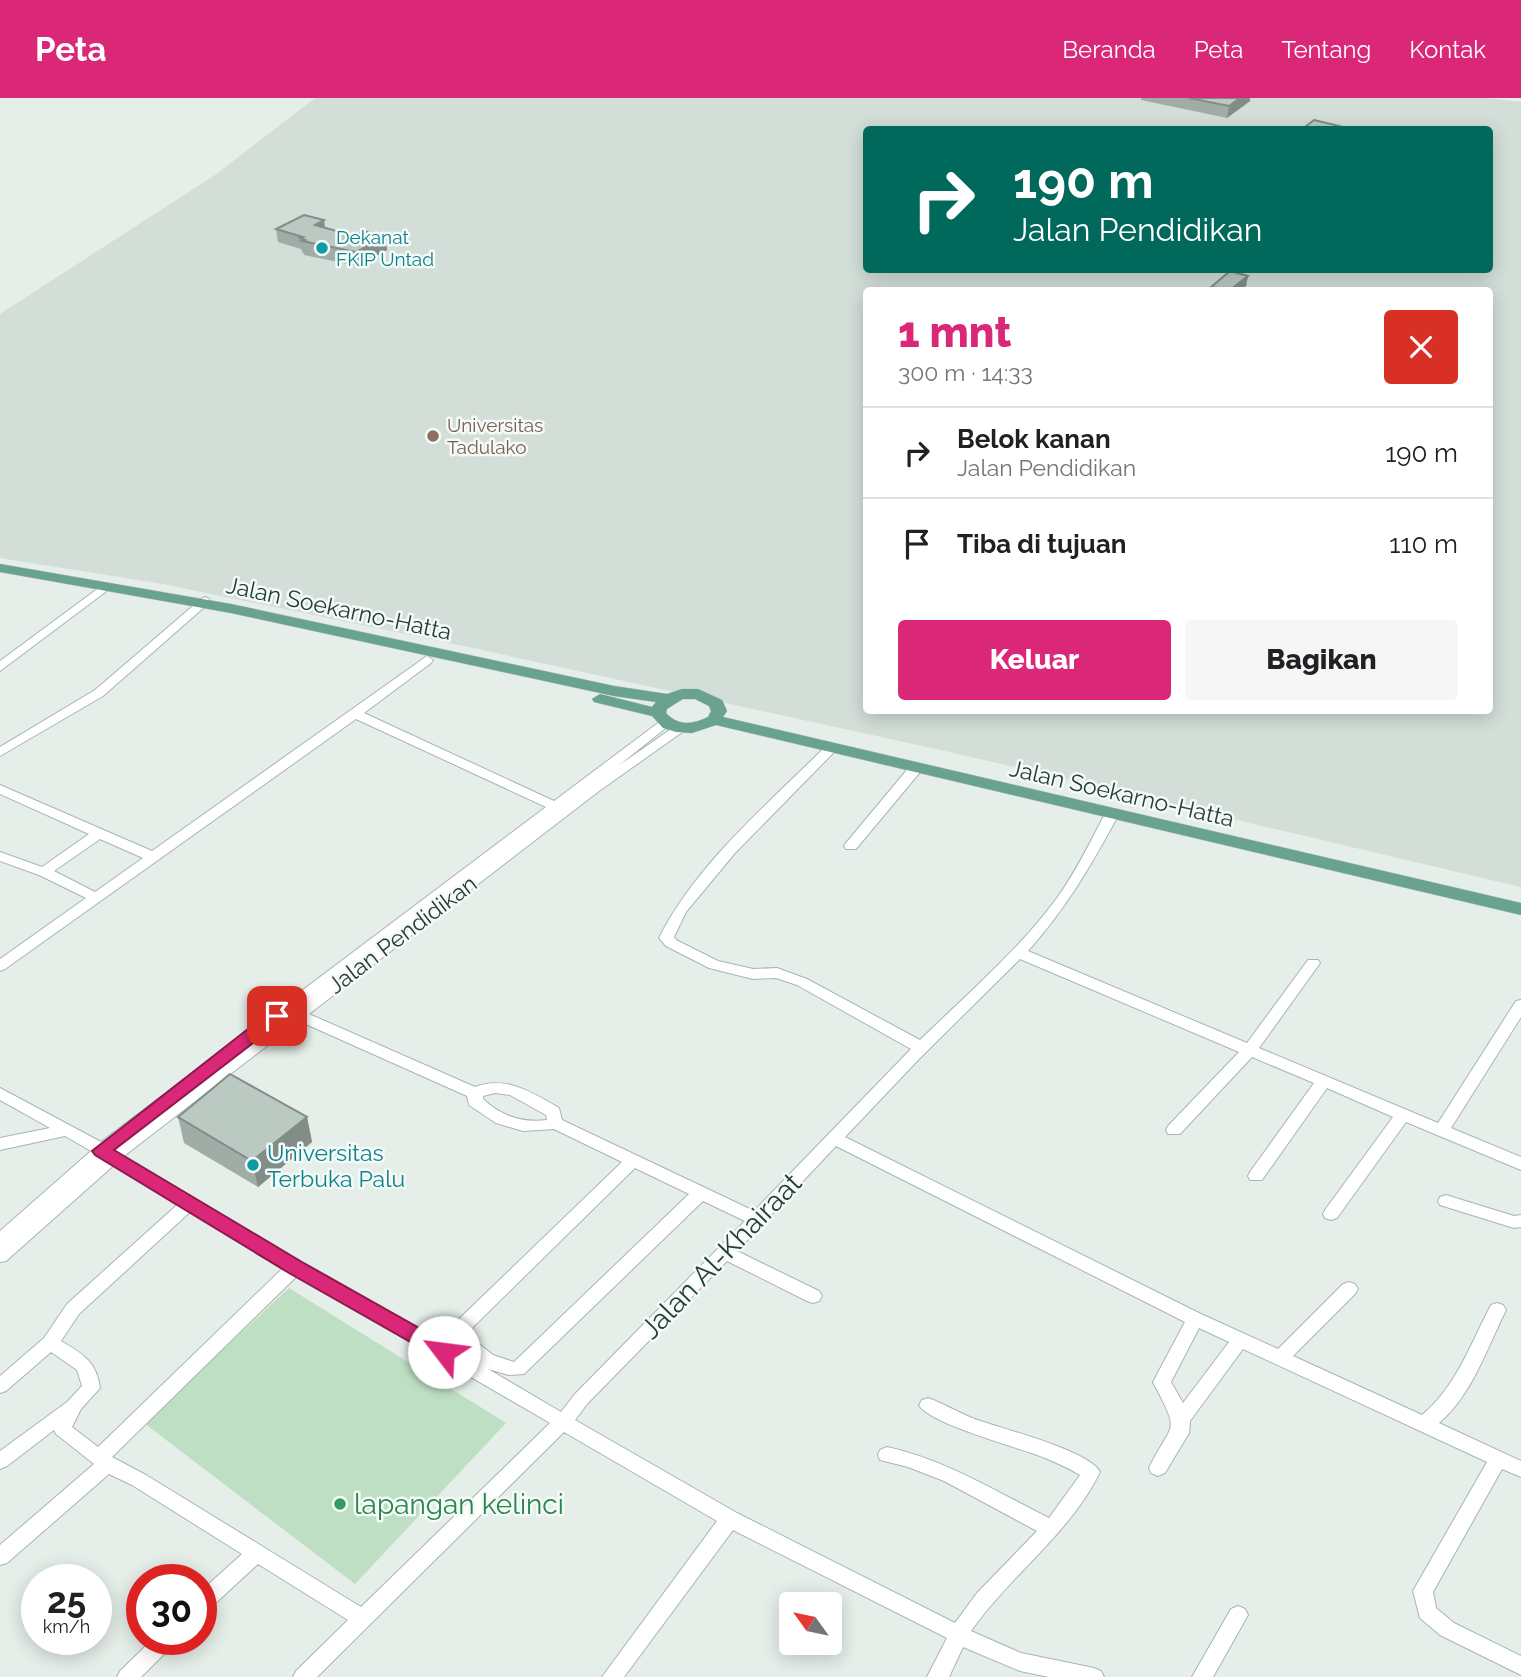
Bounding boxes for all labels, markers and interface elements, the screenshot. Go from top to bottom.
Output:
text: Peta [35,30,106,69]
text: Beranda [1062,35,1156,64]
text: Peta [1194,35,1243,64]
text: Tentang [1281,35,1371,64]
text: Kontak [1409,35,1486,64]
text: 190 m [1013,152,1154,209]
icon: right [898,154,989,245]
text: Jalan Pendidikan [1013,211,1262,248]
place label: Dekanat FKIP Untad [336,226,434,270]
marker: Dekanat FKIP Untad [314,240,330,256]
text: 1 mnt [898,308,1011,357]
button: close [1384,310,1458,384]
text: 300 m · 14:33 [898,359,1033,386]
place label: Universitas Tadulako [447,414,543,458]
text: Belok kanan [957,424,1111,454]
marker: Universitas Tadulako [425,428,441,444]
icon: right [898,434,936,472]
text: 190 m [1385,438,1458,468]
text: Jalan Pendidikan [957,454,1136,481]
icon: arrive [898,525,936,563]
text: Tiba di tujuan [957,529,1127,559]
text: 110 m [1389,529,1458,559]
street label: Jalan Soekarno-Hatta [224,571,454,645]
button: Keluar [898,620,1171,700]
button: Bagikan [1185,620,1458,700]
street label: Jalan Soekarno-Hatta [1007,754,1237,832]
street label: Jalan Pendidikan [322,869,482,999]
pin [247,986,307,1046]
icon: arrive [258,997,296,1035]
place label: Universitas Terbuka Palu [267,1139,405,1192]
marker: Universitas Terbuka Palu [245,1157,261,1173]
street label: Jalan Al-Khairaat [634,1166,809,1346]
position arrow [407,1315,481,1389]
place label: lapangan kelinci [354,1488,564,1521]
marker: lapangan kelinci [332,1496,348,1512]
speed limit sign: 30 [126,1564,217,1655]
text: 25 [47,1580,86,1621]
north arrow [779,1592,842,1656]
map controls [779,1592,842,1655]
text: km/h [43,1616,90,1637]

